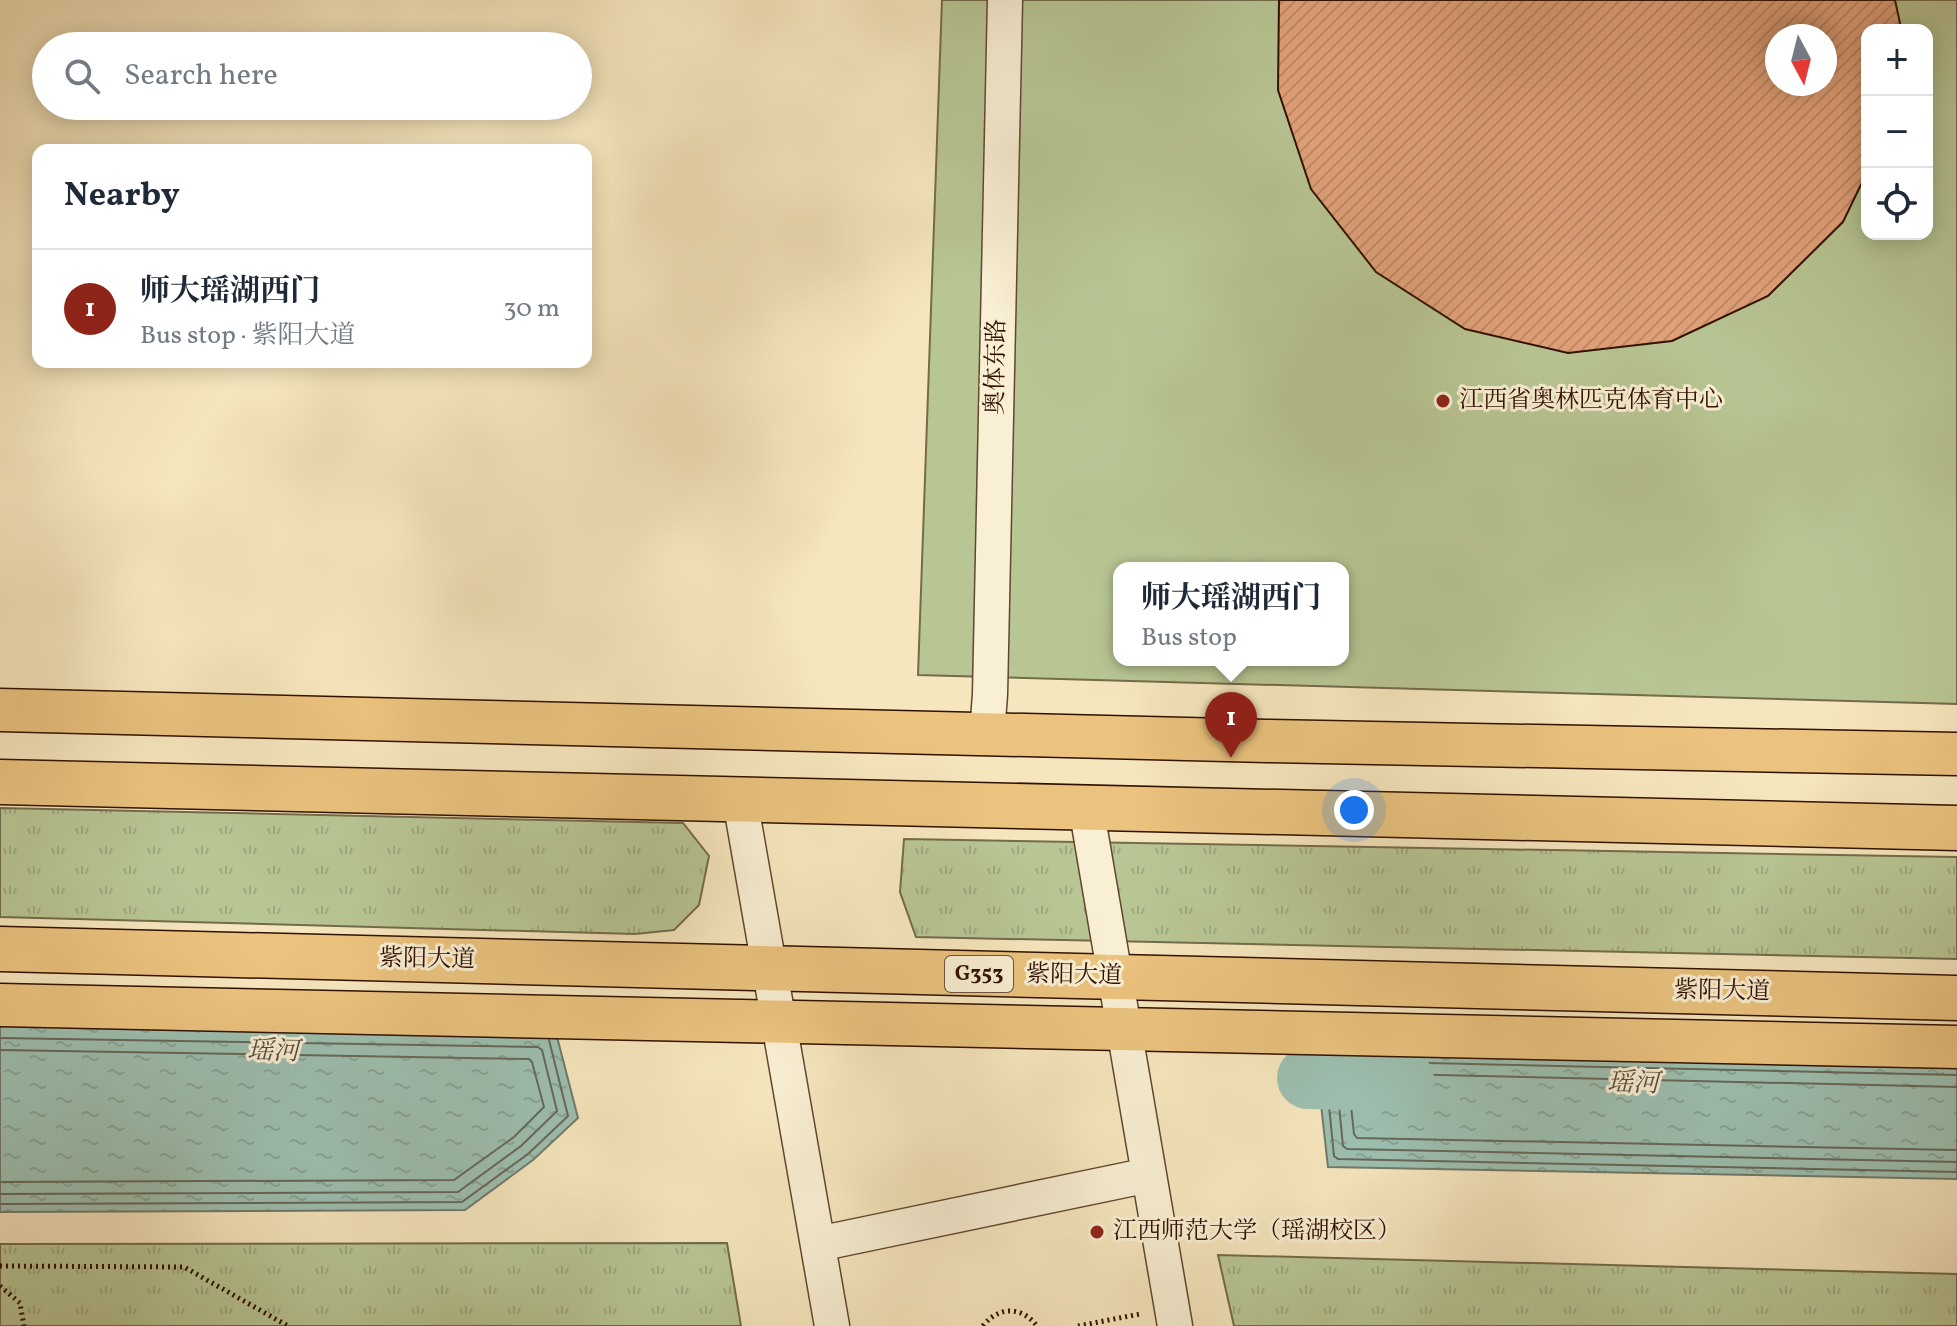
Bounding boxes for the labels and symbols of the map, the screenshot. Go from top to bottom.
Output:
north arrow [1765,24,1837,96]
street label: 奥体东路 [979,319,1015,415]
place label: 江西省奥林匹克体育中心 [1459,384,1723,418]
marker: 江西省奥林匹克体育中心 [1434,392,1452,410]
pin: 1 [1205,692,1257,758]
your location [1334,790,1374,830]
street label: 紫阳大道 [379,942,475,978]
road number: G353 [945,956,1013,992]
street label: 紫阳大道 [1026,958,1122,994]
street label: 紫阳大道 [1674,974,1770,1010]
water label: 瑶河 [247,1034,303,1071]
water label: 瑶河 [1607,1066,1663,1103]
place label: 江西师范大学（瑶湖校区） [1113,1215,1401,1249]
marker: 江西师范大学（瑶湖校区） [1088,1223,1106,1241]

